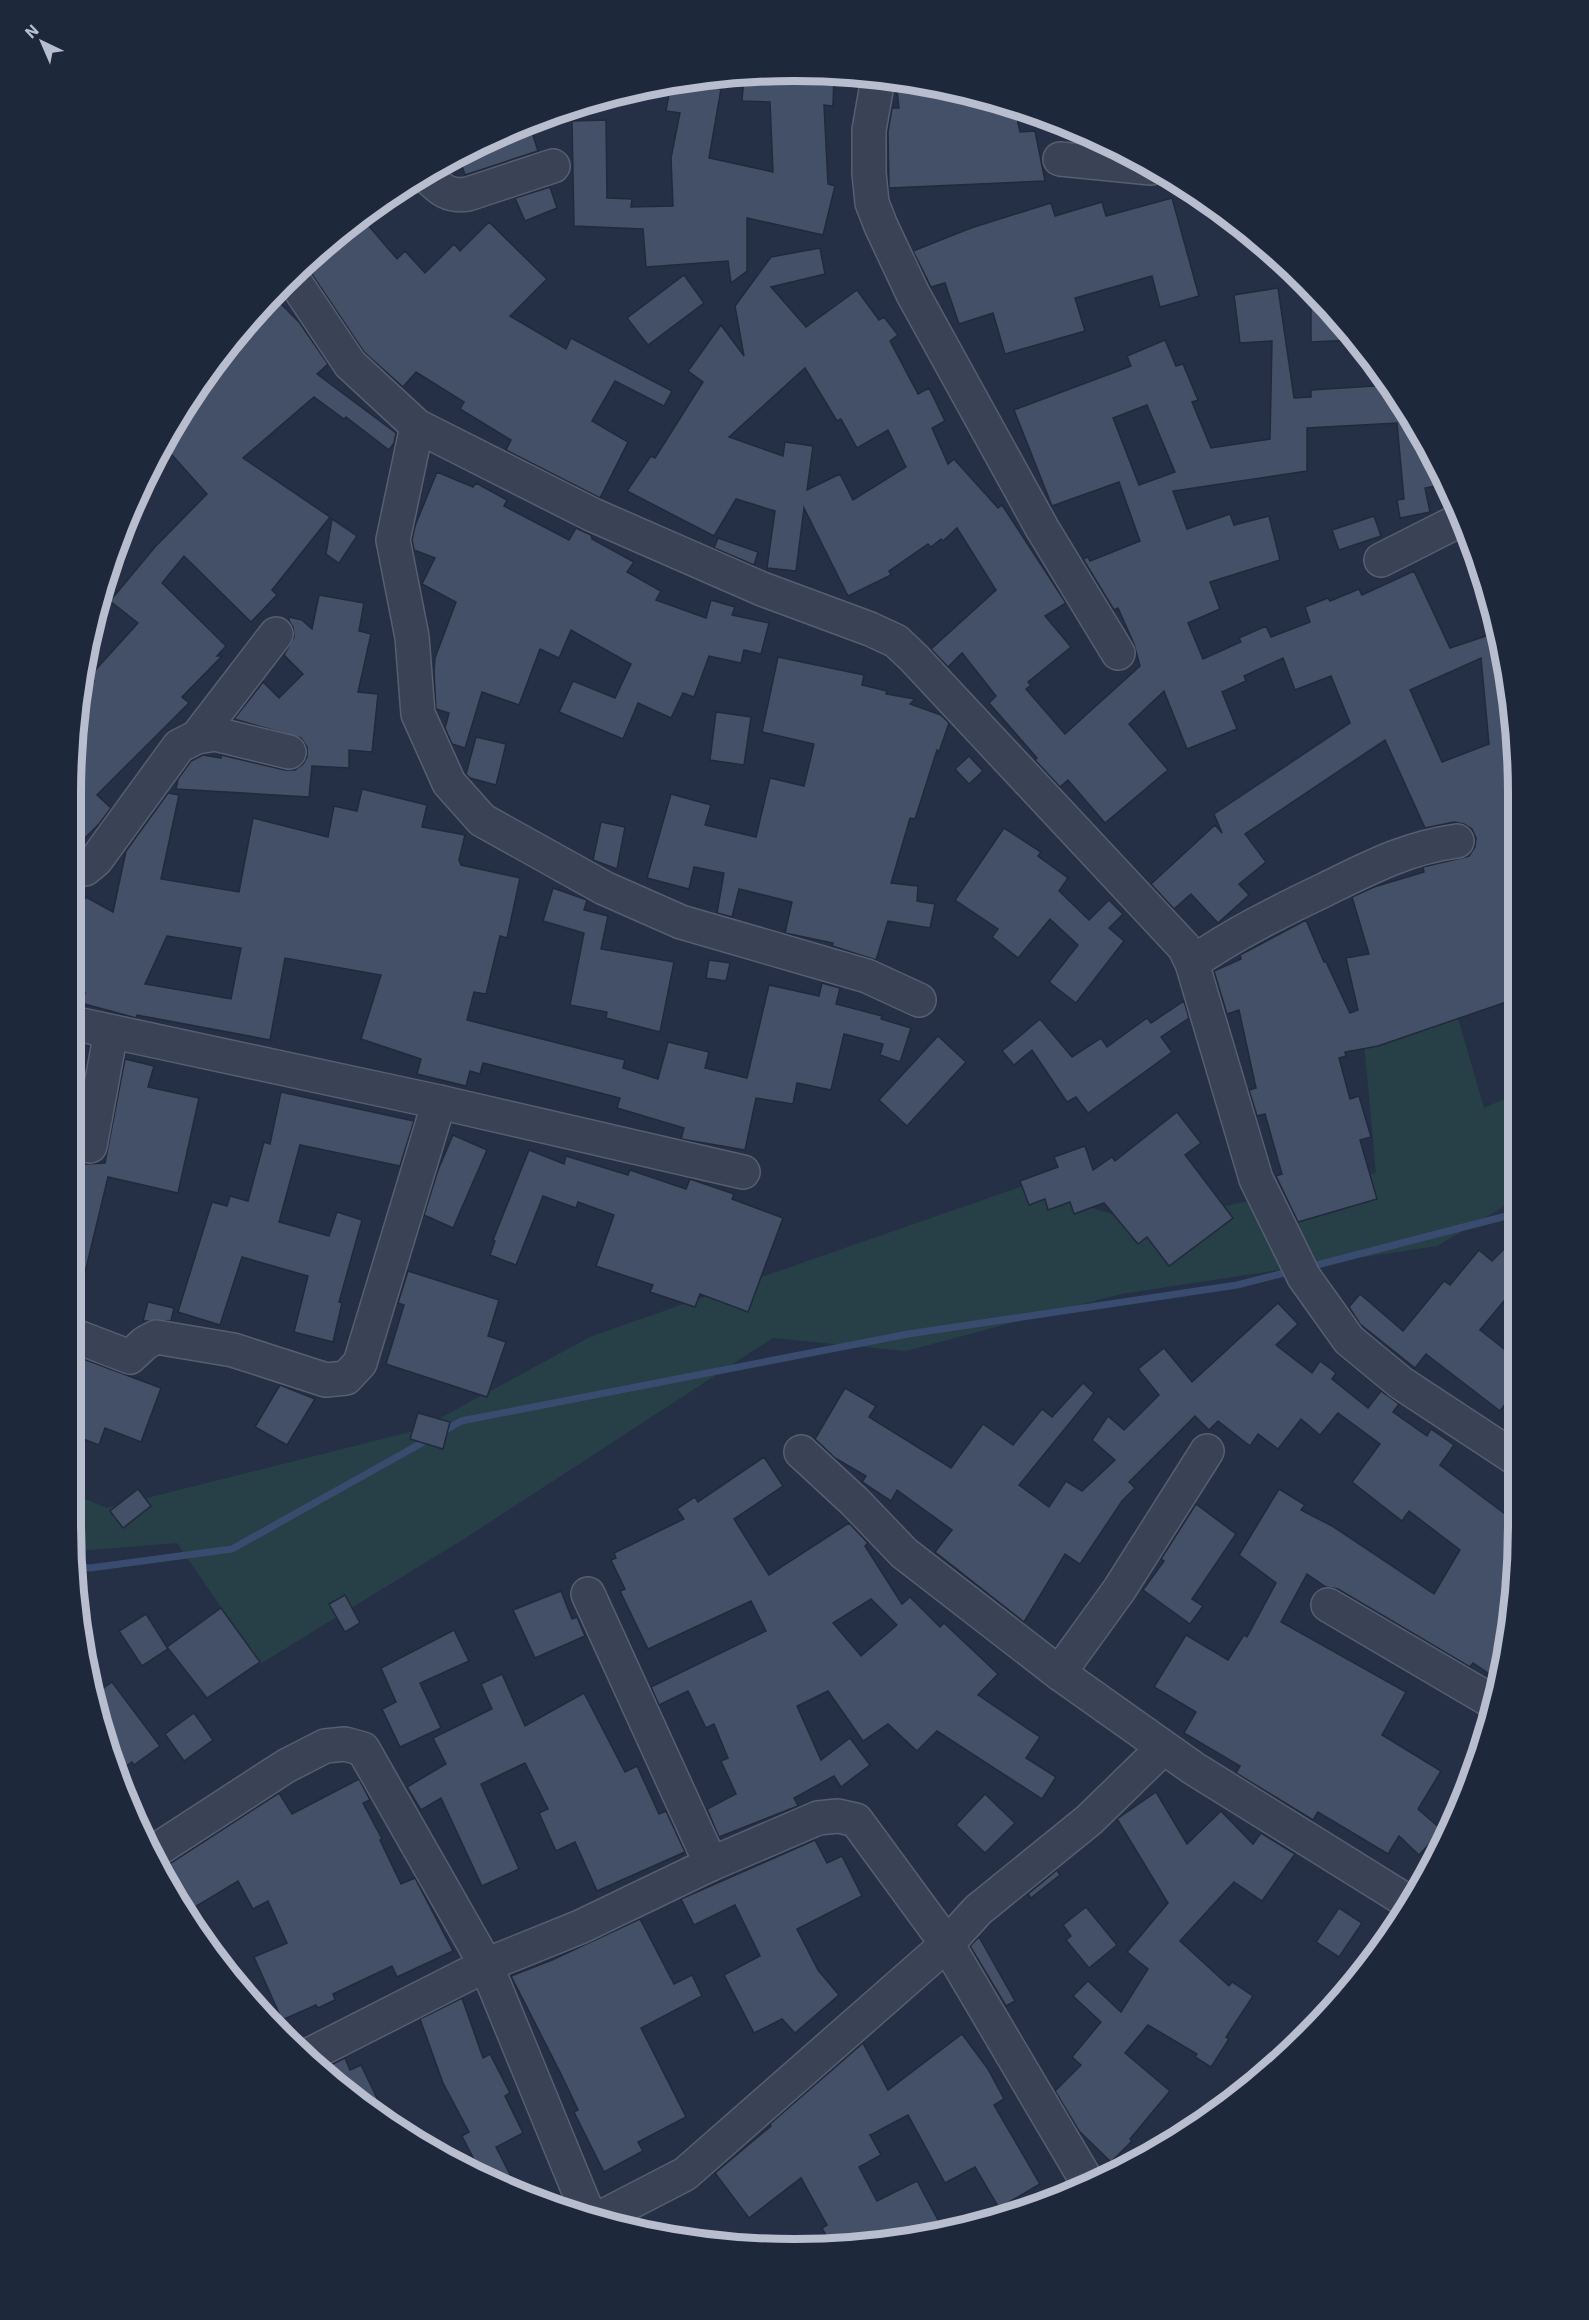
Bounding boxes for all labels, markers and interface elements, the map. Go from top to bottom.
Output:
north arrow [12,12,72,72]
text: N [20,20,43,42]

